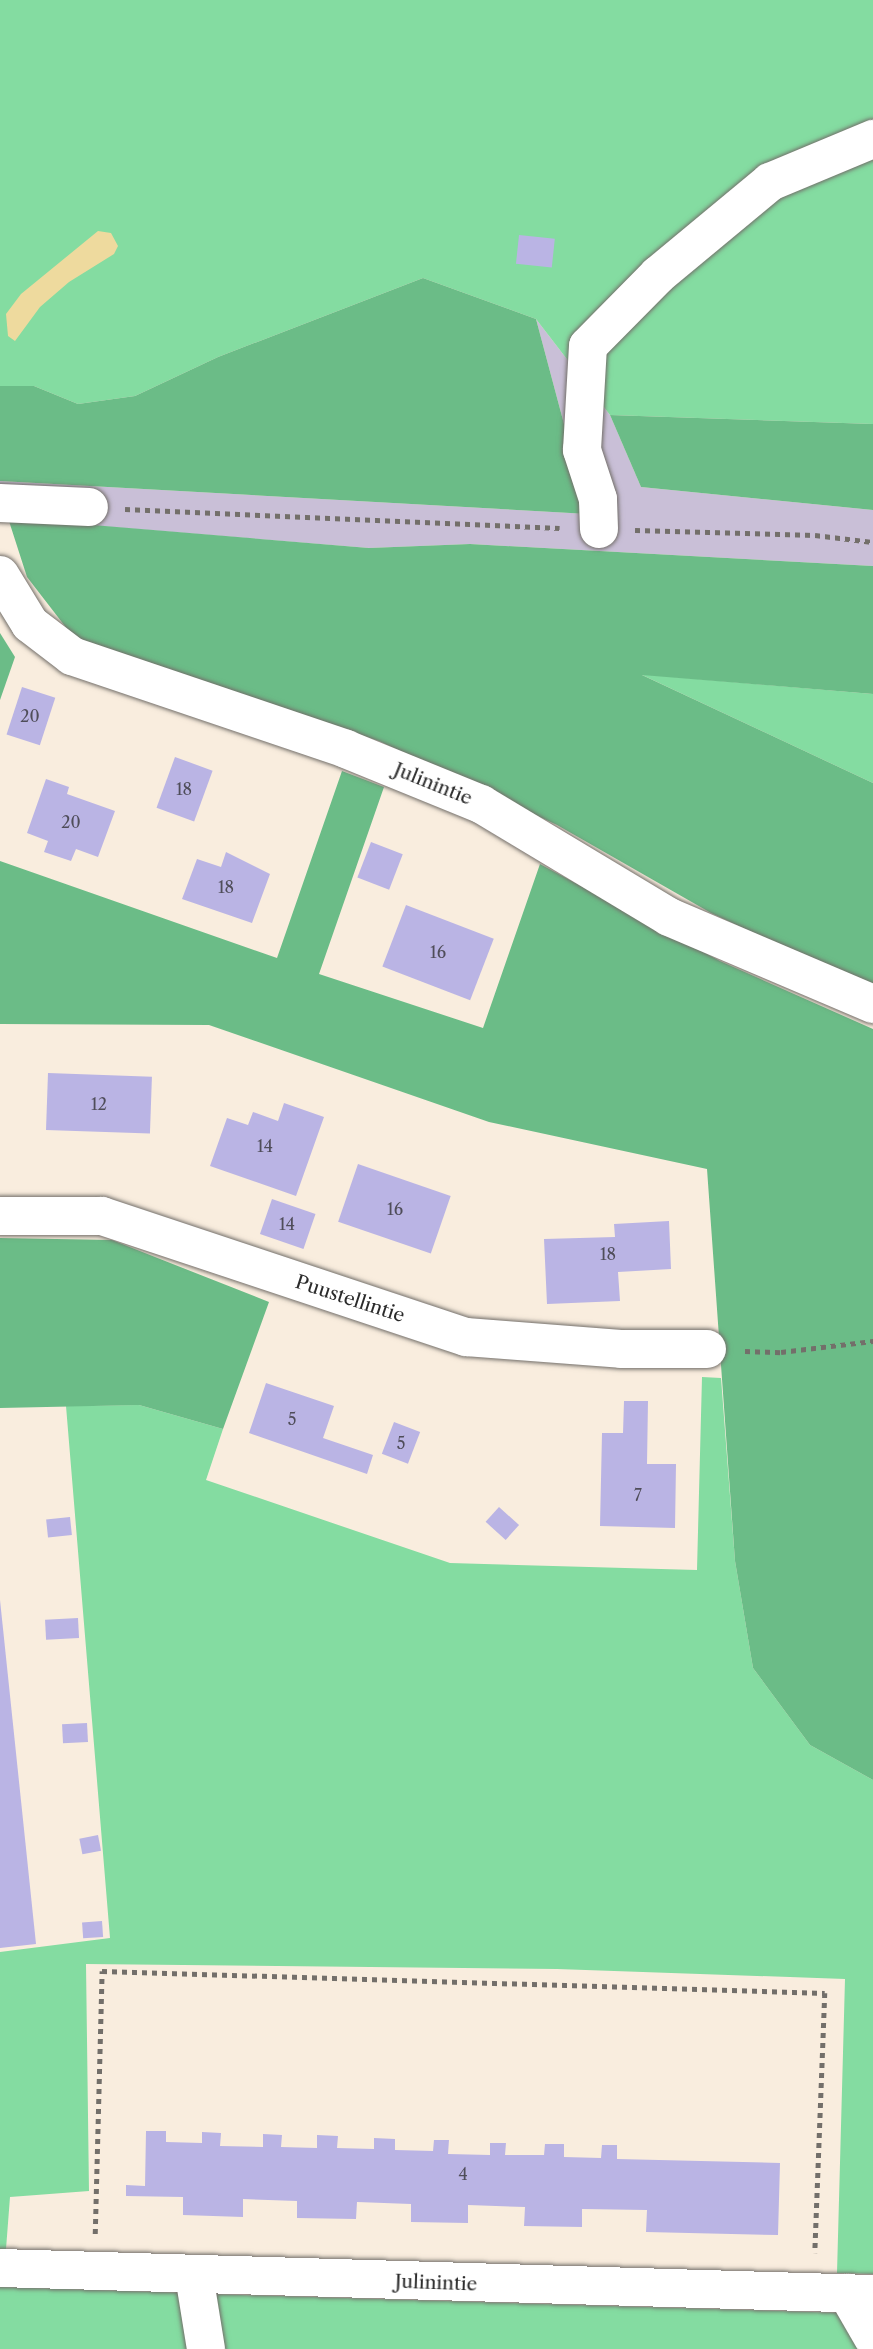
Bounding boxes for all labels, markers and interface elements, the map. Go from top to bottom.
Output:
house number: 20 [20,706,40,726]
street label: Julinintie [391,758,475,810]
house number: 18 [176,779,192,799]
house number: 20 [61,812,81,832]
house number: 18 [218,877,234,897]
house number: 16 [430,942,446,962]
house number: 12 [91,1094,107,1114]
house number: 14 [257,1136,273,1156]
house number: 16 [387,1199,403,1219]
house number: 14 [279,1214,295,1234]
house number: 18 [600,1244,616,1264]
street label: Puustellintie [292,1271,408,1327]
house number: 5 [288,1409,296,1429]
house number: 5 [397,1433,405,1453]
house number: 7 [634,1485,642,1505]
house number: 4 [458,2164,468,2184]
street label: Julinintie [394,2270,478,2296]

